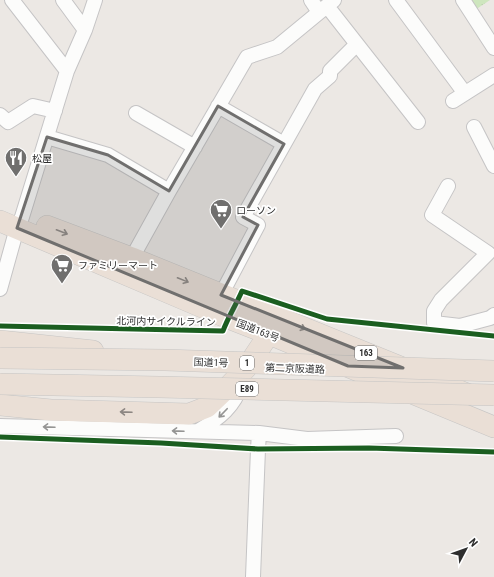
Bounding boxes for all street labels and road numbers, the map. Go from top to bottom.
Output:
street label: 北河内サイクルライン [116,315,216,328]
street label: 国道163号 [235,317,281,344]
road number: 163 [355,346,377,360]
street label: 国道1号 [193,356,229,369]
road number: 1 [240,356,254,370]
street label: 第二京阪道路 [265,362,325,375]
road number: E89 [236,382,258,396]

